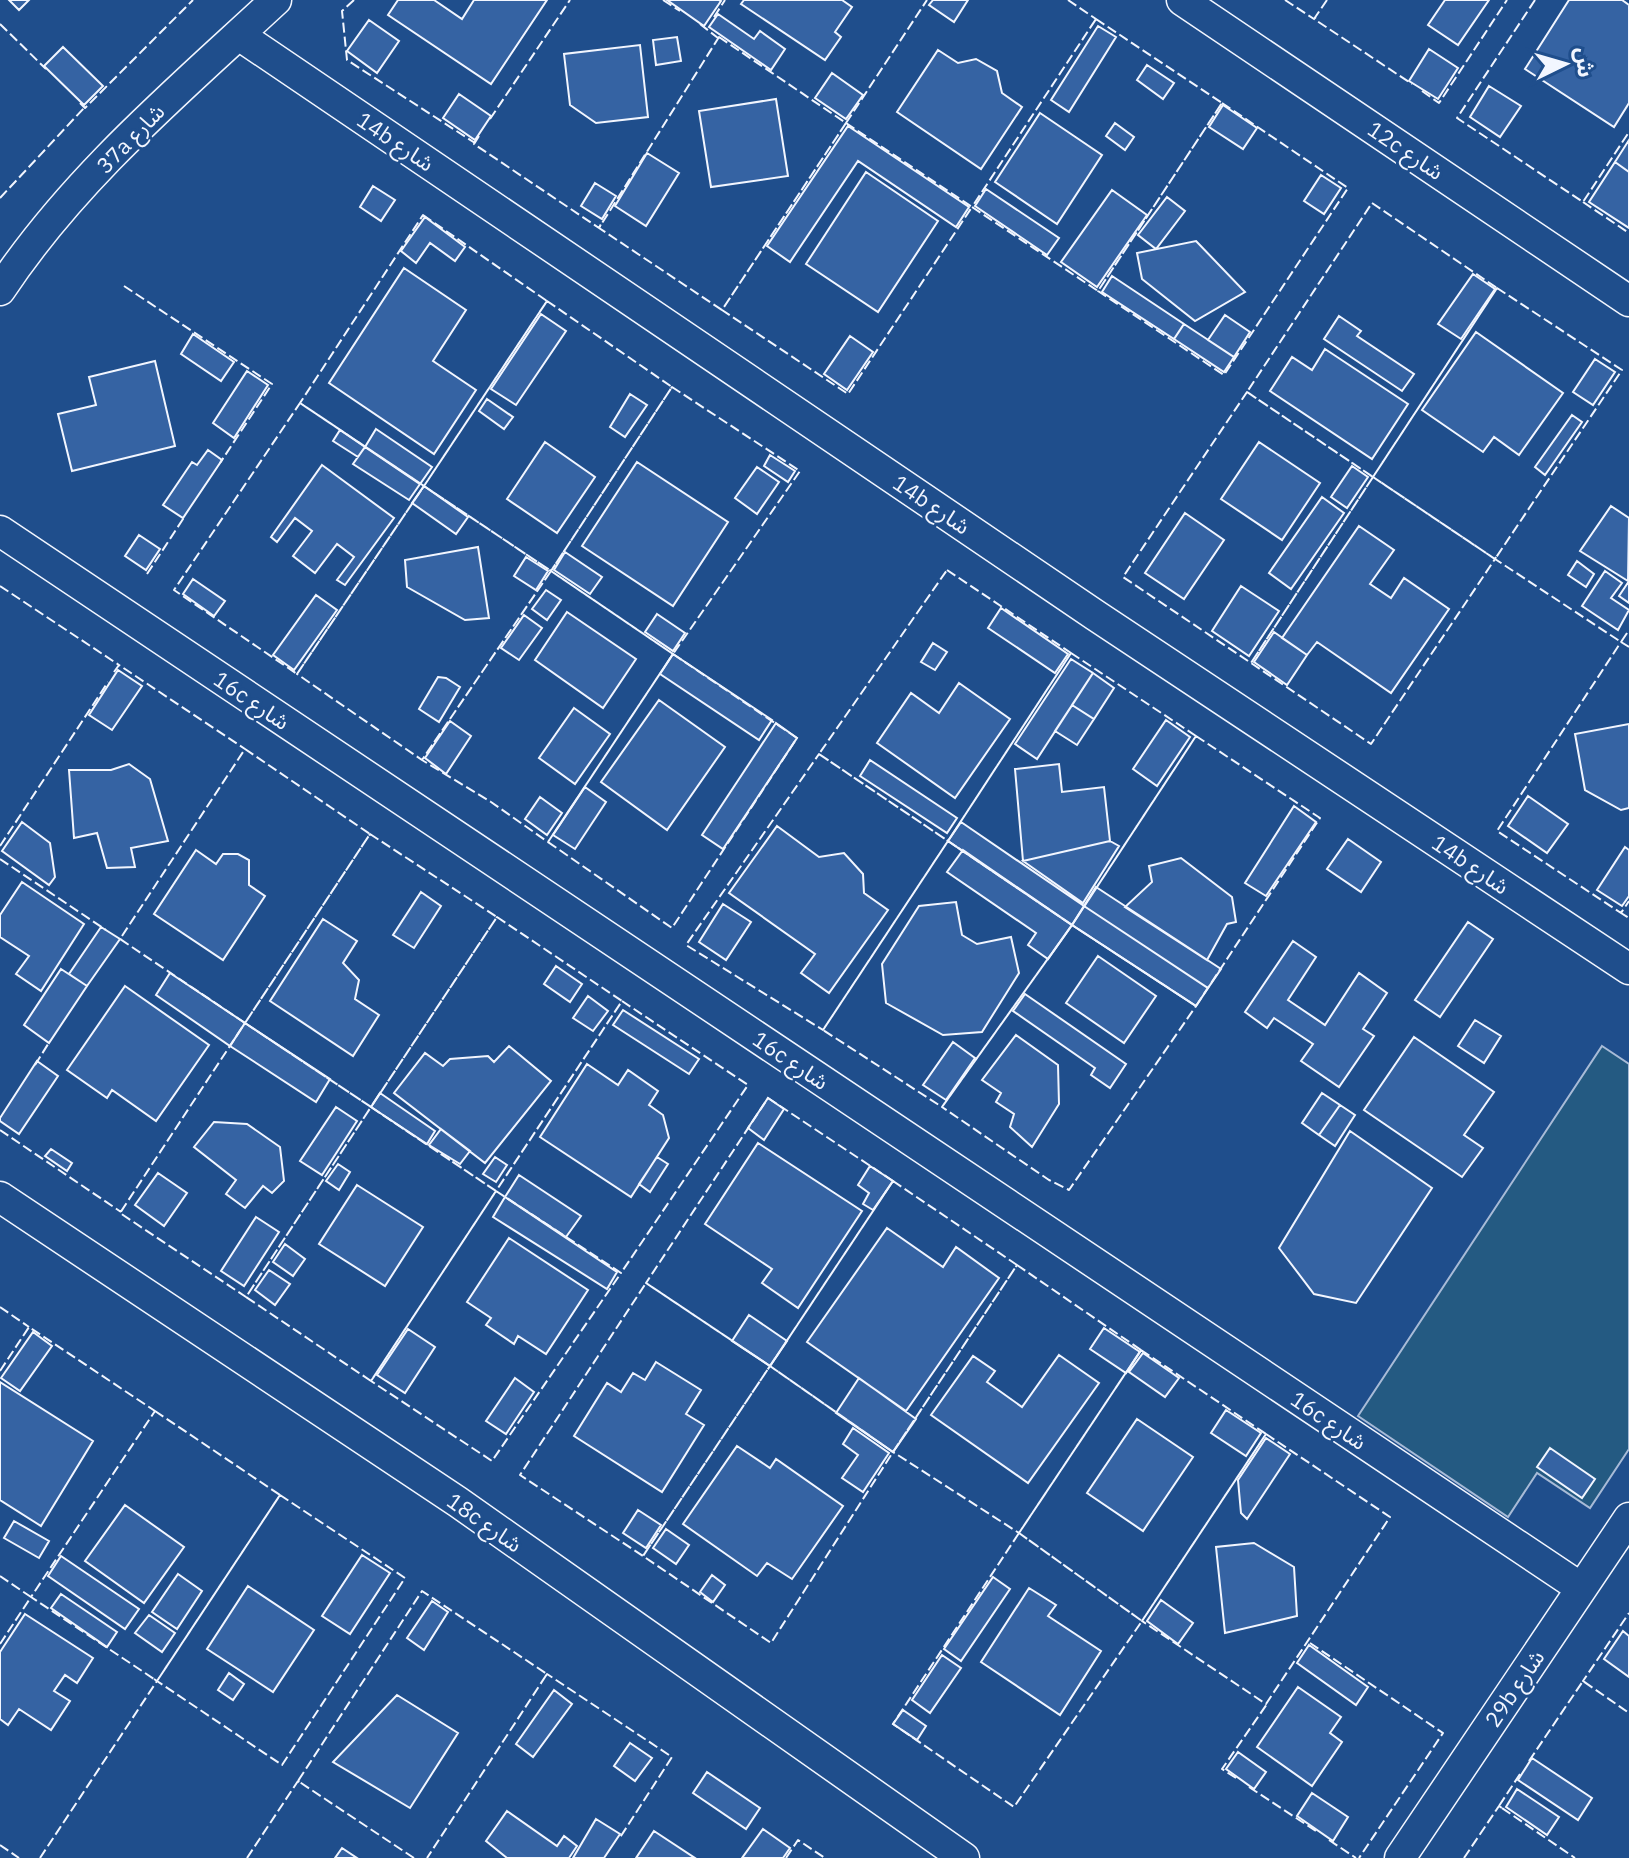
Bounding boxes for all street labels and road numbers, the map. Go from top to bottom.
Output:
street label: 37a شارع [90,97,173,181]
street label: 14b شارع [350,105,440,180]
street label: 12c شارع [1361,114,1450,188]
street label: 14b شارع [886,468,976,543]
street label: 16c شارع [207,664,296,738]
street label: 14b شارع [1425,828,1515,903]
street label: 16c شارع [746,1024,835,1098]
street label: 16c شارع [1284,1384,1373,1458]
street label: 18c شارع [440,1486,528,1561]
street label: 29b شارع [1478,1644,1553,1734]

